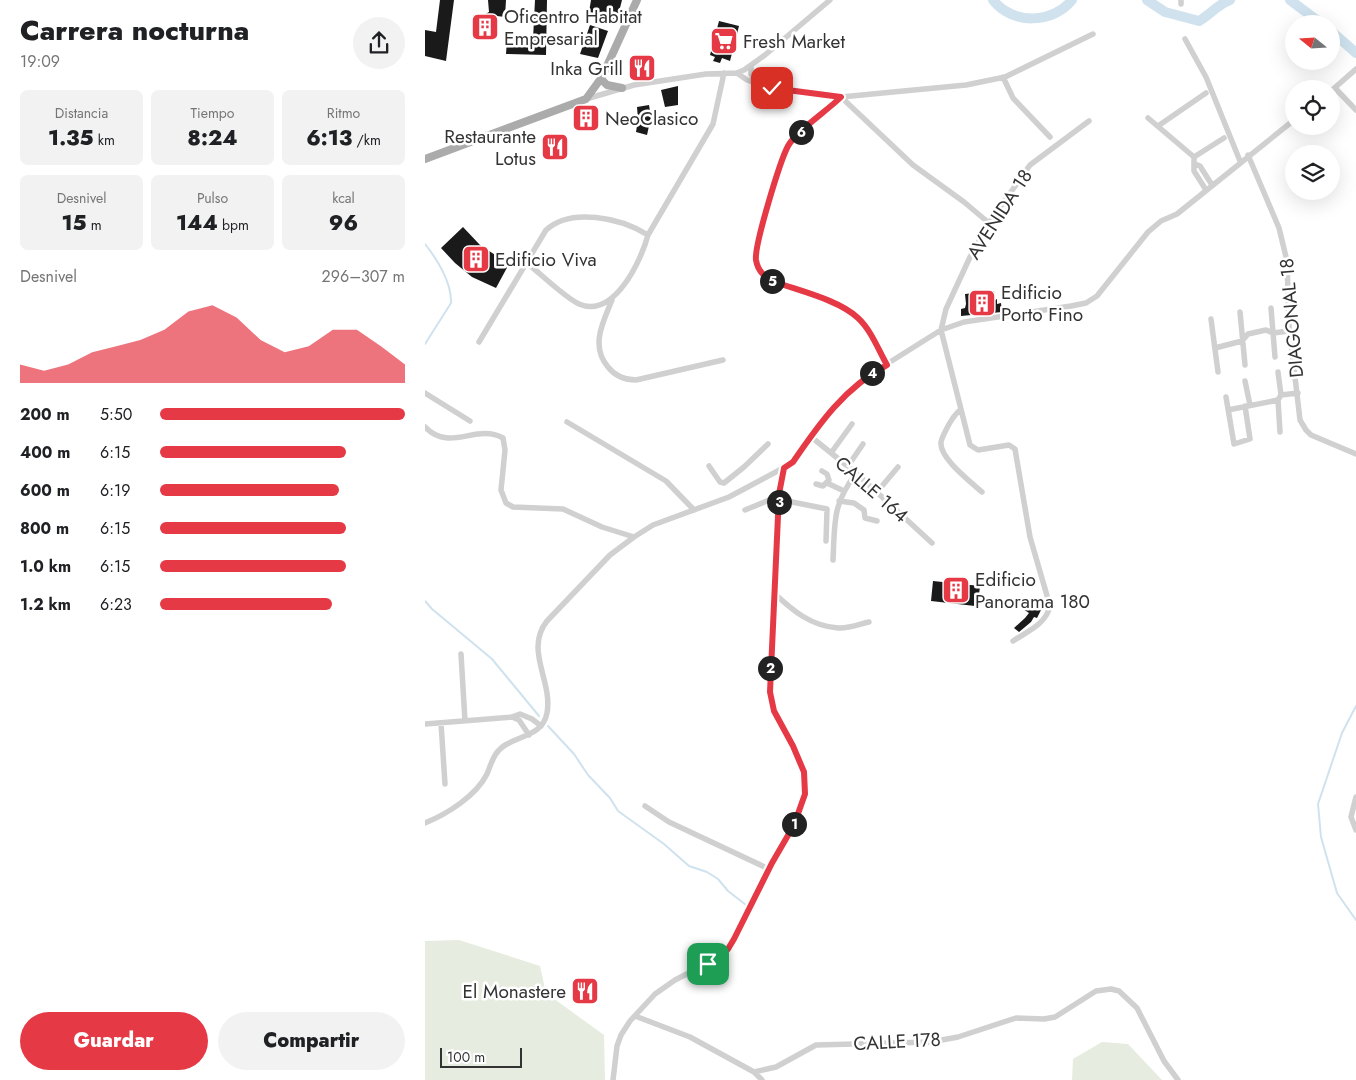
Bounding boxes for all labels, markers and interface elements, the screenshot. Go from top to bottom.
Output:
place label: Oficentro Habitat Empresarial [504,3,642,52]
text: Carrera nocturna [20,10,249,51]
building icon: Oficentro Habitat Empresarial [470,12,500,42]
north arrow [1285,15,1340,70]
map controls [1285,15,1340,200]
button: share [353,17,405,69]
supermarket icon: Fresh Market [709,26,739,56]
place label: Fresh Market [743,28,845,55]
text: 19:09 [20,50,60,73]
restaurant icon: Inka Grill [627,53,657,83]
place label: Inka Grill [550,55,623,82]
pin [751,67,793,109]
icon: check [758,74,786,102]
button: locate [1285,80,1340,135]
text: Distancia [55,103,108,123]
text: Tiempo [191,103,234,123]
text: Ritmo [327,103,360,123]
building icon: NeoClasico [571,103,601,133]
place label: NeoClasico [605,105,698,132]
pin: 6 [789,120,813,144]
text: 6 [797,122,806,142]
text: 1.35 [48,123,94,153]
text: 8:24 [187,123,238,153]
text: 6:13 [306,123,352,153]
place label: Restaurante Lotus [444,123,536,172]
text: km [94,130,115,150]
text: /km [352,130,381,150]
restaurant icon: Restaurante Lotus [540,132,570,162]
button: layers [1285,145,1340,200]
street label: AVENIDA 18 [960,164,1039,265]
text: Desnivel [57,188,106,208]
text: Pulso [197,188,228,208]
text: kcal [332,188,355,208]
text: 15 [61,208,87,238]
text: 144 [176,208,218,238]
text: 96 [329,208,358,238]
text: m [87,215,102,235]
text: bpm [218,215,249,235]
building icon: Edificio Viva [461,244,491,274]
place label: Edificio Viva [495,246,597,273]
street label: DIAGONAL 18 [1273,257,1310,379]
text: Desnivel [20,265,77,288]
text: 296–307 m [322,265,405,288]
pin: 5 [759,268,785,294]
text: 5 [768,271,777,291]
place label: Edificio Porto Fino [1001,279,1083,328]
building icon: Edificio Porto Fino [967,288,997,318]
pin: 4 [859,360,885,386]
text: 4 [868,363,877,383]
text: 200 m [20,403,70,426]
text: 5:50 [100,403,132,426]
text: 400 m [20,441,70,464]
text: 6:15 [100,441,130,464]
street label: CALLE 164 [829,450,914,529]
text: 600 m [20,479,70,502]
text: 6:19 [100,479,130,502]
pin: 3 [767,490,791,514]
text: 3 [775,492,784,512]
text: 800 m [20,517,69,540]
text: 6:15 [100,517,130,540]
text: 1.0 km [20,555,71,578]
text: 6:15 [100,555,130,578]
place label: Edificio Panorama 180 [975,566,1090,615]
building icon: Edificio Panorama 180 [941,575,971,605]
text: 1.2 km [20,593,71,616]
text: 6:23 [100,593,132,616]
pin: 2 [757,656,783,680]
text: 2 [766,658,775,678]
pin: 1 [781,812,807,836]
text: 1 [791,814,798,834]
pin [687,943,729,985]
icon: arrive [694,950,722,978]
restaurant icon: El Monastere [570,976,600,1006]
place label: El Monastere [463,978,566,1005]
button: Guardar [20,1012,208,1070]
button: Compartir [218,1012,405,1070]
street label: CALLE 178 [853,1026,941,1057]
scale bar [440,1045,523,1068]
text: 100 m [447,1047,485,1067]

